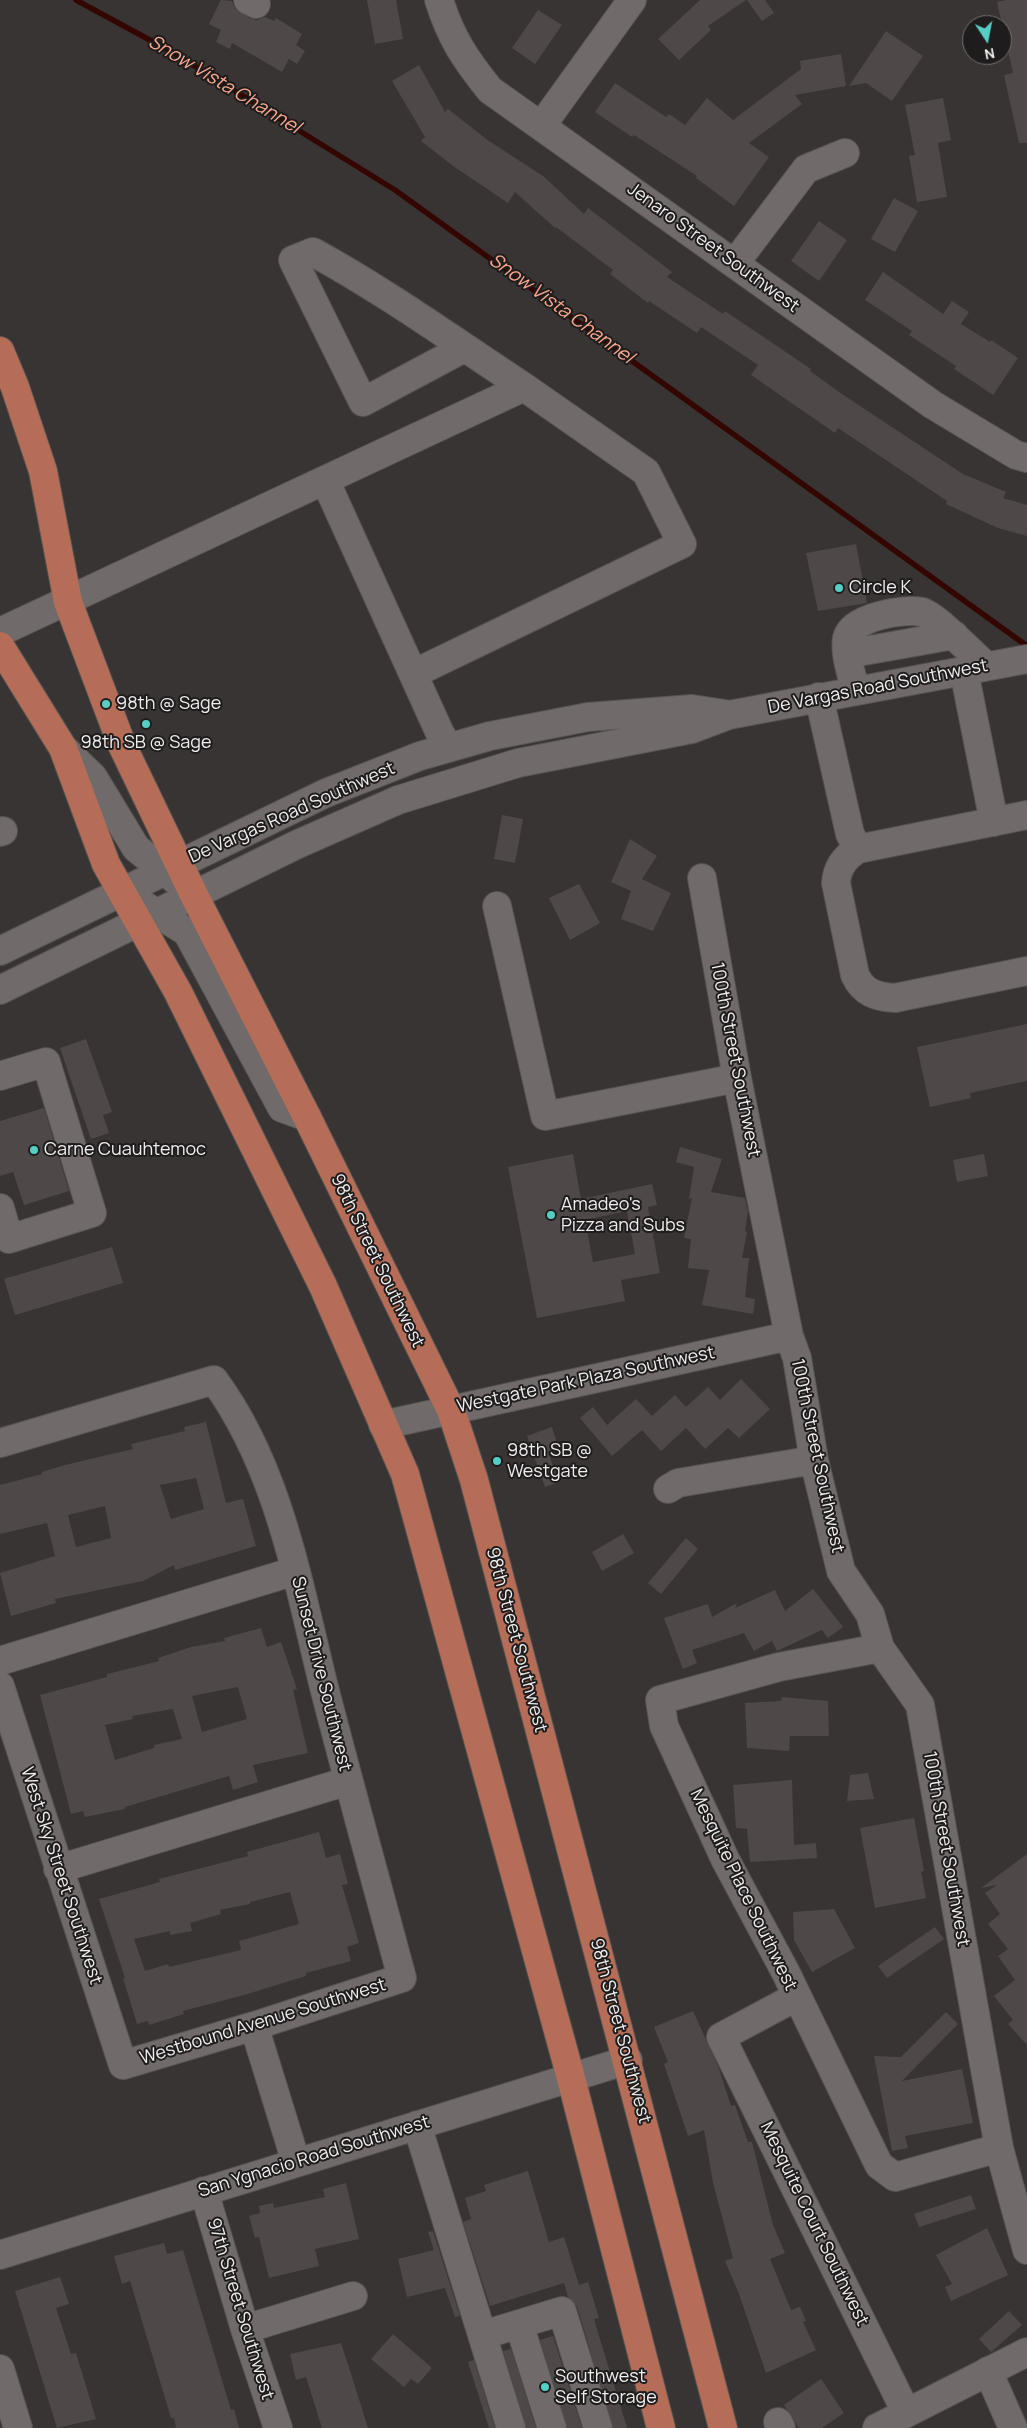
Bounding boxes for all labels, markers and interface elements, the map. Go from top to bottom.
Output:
north arrow [962,15,1012,65]
water label: Snow Vista Channel [144,31,304,139]
text: N [983,44,997,65]
street label: Jenaro Street Southwest [623,178,803,318]
water label: Snow Vista Channel [484,249,638,369]
place label: Circle K [849,577,911,599]
marker: Circle K [833,582,845,594]
street label: De Vargas Road Southwest [766,655,990,719]
place label: 98th @ Sage [116,693,221,715]
marker: 98th @ Sage [100,698,112,710]
marker: 98th SB @ Sage [140,718,152,730]
place label: 98th SB @ Sage [81,732,211,754]
street label: De Vargas Road Southwest [186,758,398,868]
street label: 100th Street Southwest [706,961,764,1159]
place label: Carne Cuauhtemoc [44,1139,206,1161]
marker: Carne Cuauhtemoc [28,1144,40,1156]
street label: 98th Street Southwest [326,1171,428,1351]
place label: Amadeo's Pizza and Subs [561,1194,685,1236]
marker: Amadeo's Pizza and Subs [545,1209,557,1221]
street label: Westgate Park Plaza Southwest [455,1342,717,1418]
street label: 100th Street Southwest [786,1357,848,1555]
place label: 98th SB @ Westgate [507,1440,592,1482]
marker: 98th SB @ Westgate [491,1455,503,1467]
street label: 98th Street Southwest [481,1545,551,1735]
street label: Sunset Drive Southwest [286,1574,356,1774]
street label: 100th Street Southwest [918,1750,974,1948]
street label: West Sky Street Southwest [16,1765,106,1987]
street label: Mesquite Place Southwest [685,1786,801,1994]
street label: 98th Street Southwest [585,1936,655,2126]
street label: Westbound Avenue Southwest [137,1974,389,2070]
street label: San Ygnacio Road Southwest [196,2111,432,2203]
street label: Mesquite Court Southwest [755,2119,873,2329]
street label: 97th Street Southwest [202,2216,278,2402]
place label: Southwest Self Storage [555,2366,657,2408]
marker: Southwest Self Storage [539,2381,551,2393]

